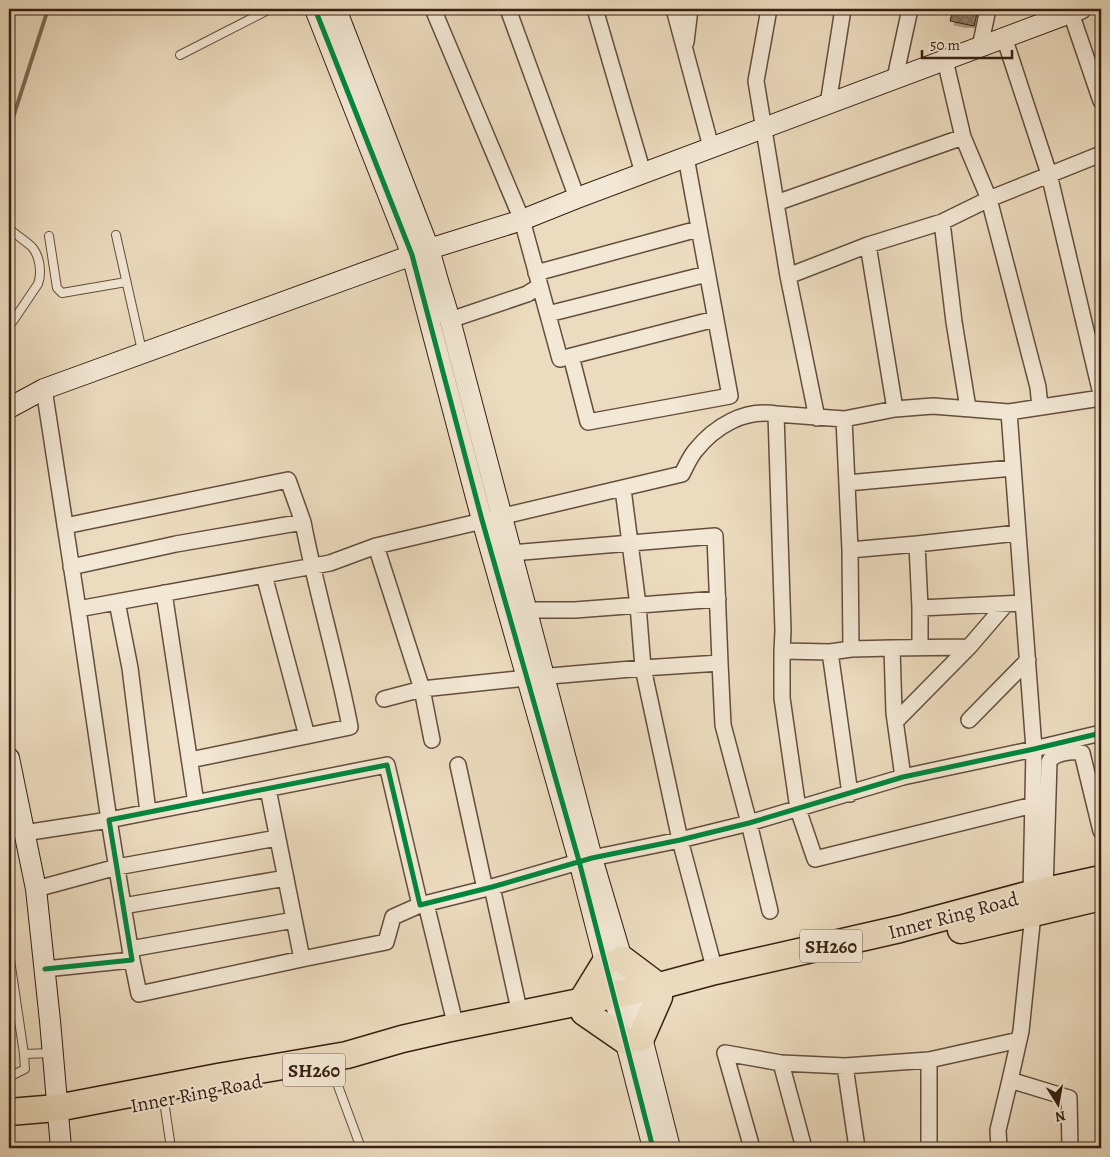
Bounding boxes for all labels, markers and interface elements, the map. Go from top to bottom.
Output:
scale bar [922,28,1012,60]
text: 50 m [930,35,960,55]
street label: Inner Ring Road [885,885,1021,946]
road number: SH260 [800,929,862,962]
road number: SH260 [283,1054,345,1086]
street label: Inner Ring Road [128,1067,265,1120]
north arrow [1032,1080,1082,1130]
text: N [1054,1106,1067,1127]

